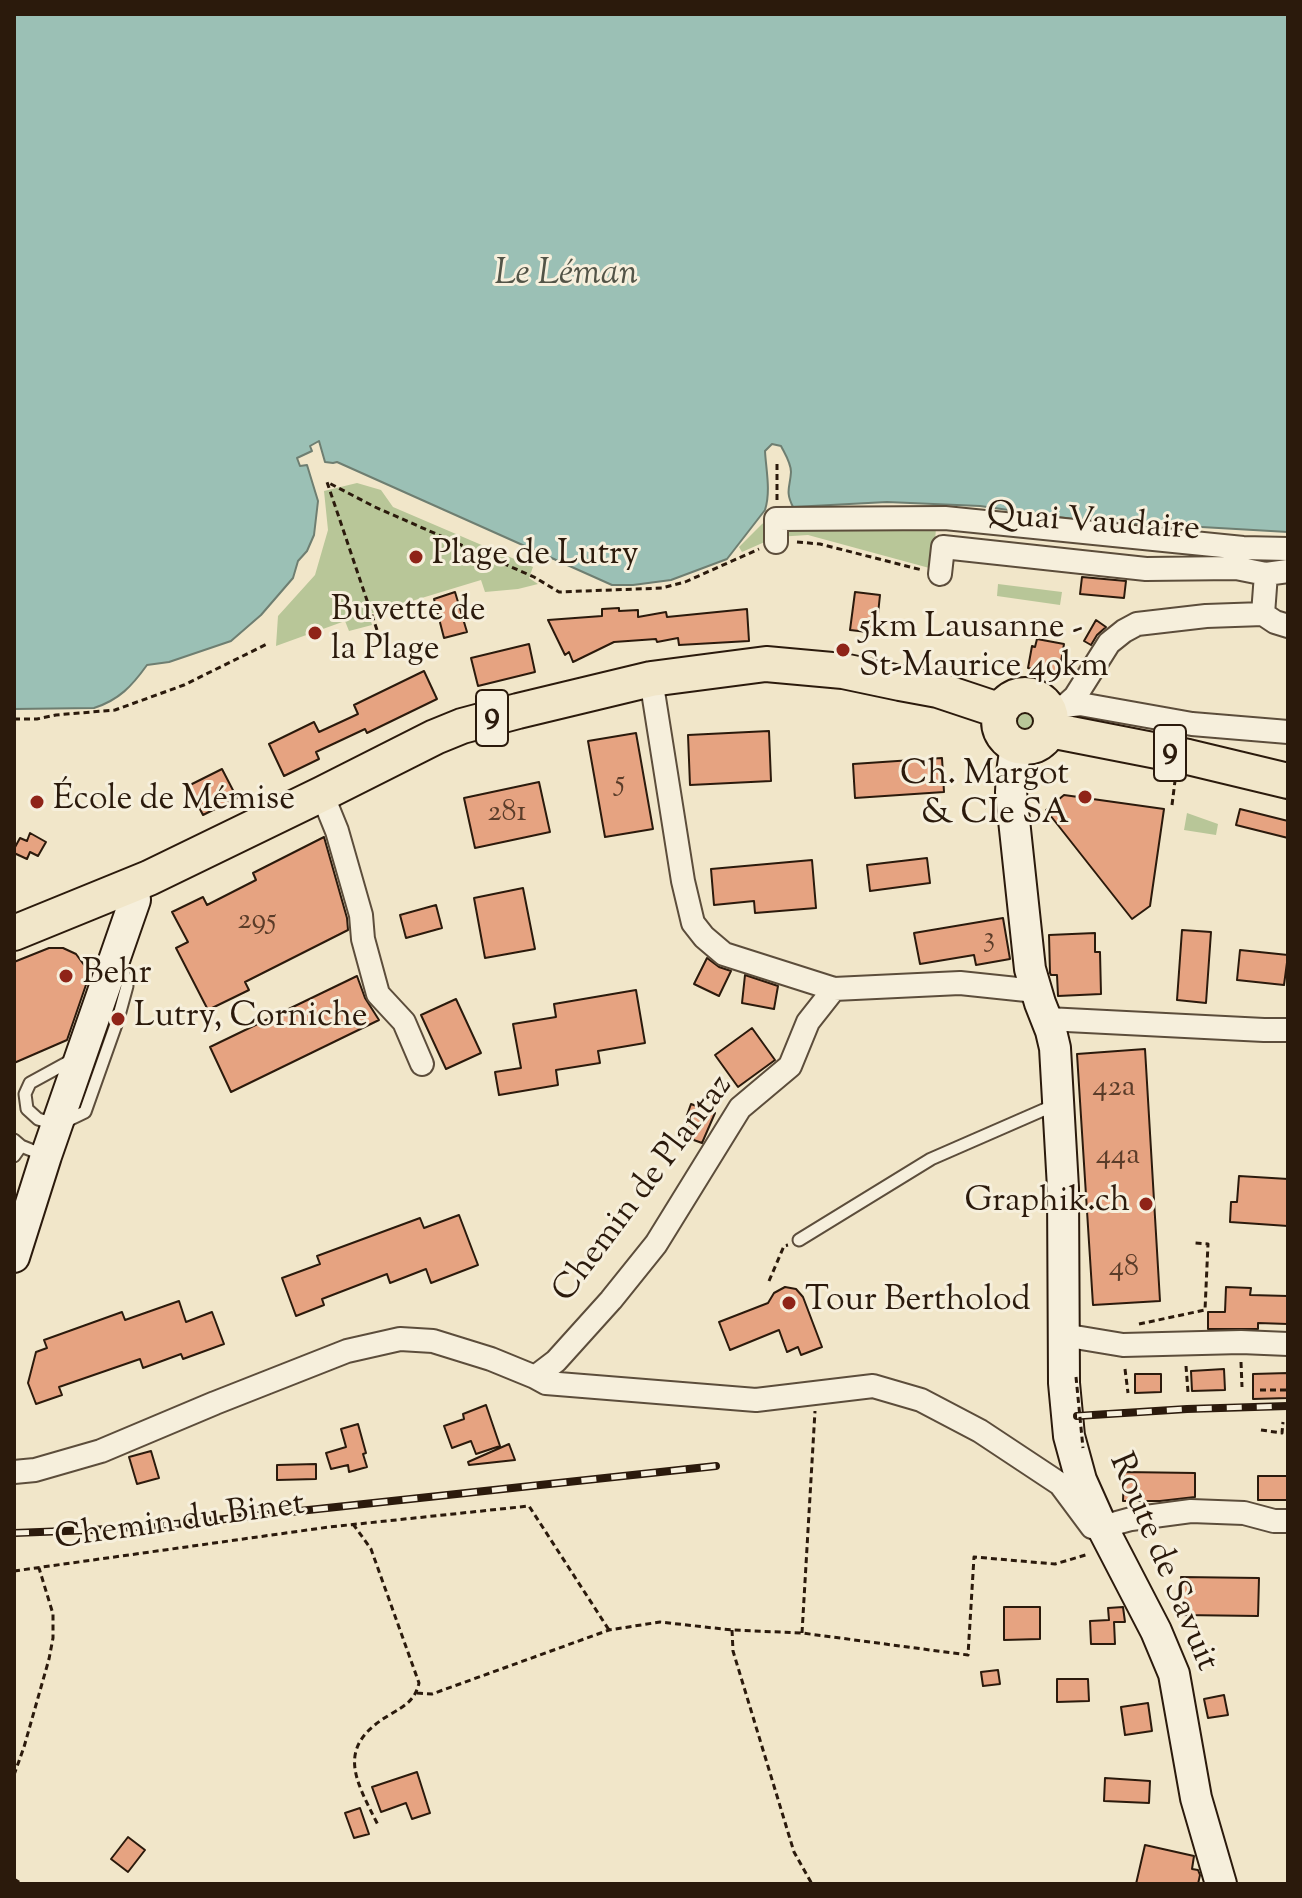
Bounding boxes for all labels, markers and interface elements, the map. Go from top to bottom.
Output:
water label: Le Léman [494,255,638,299]
street label: Quai Vaudaire [985,497,1201,553]
place label: Plage de Lutry [432,537,639,577]
marker: Plage de Lutry [407,548,425,566]
place label: Buvette de la Plage [331,593,486,672]
place label: 5km Lausanne - St-Maurice 49km [859,610,1109,690]
marker: Buvette de la Plage [306,624,324,642]
marker: 5km Lausanne - St-Maurice 49km [834,641,852,659]
road number: 9 [476,690,508,746]
road number: 9 [1154,725,1186,781]
place label: Ch. Margot & CIe SA [900,757,1069,836]
house number: 5 [615,767,625,803]
place label: École de Mémise [53,782,295,822]
marker: Ch. Margot & CIe SA [1076,788,1094,806]
marker: École de Mémise [28,793,46,811]
house number: 281 [487,797,527,833]
house number: 295 [237,905,277,941]
house number: 3 [983,923,995,959]
place label: Behr [82,956,151,996]
marker: Behr [57,967,75,985]
place label: Lutry, Corniche [134,999,368,1039]
marker: Lutry, Corniche [109,1010,127,1028]
street label: Chemin de Plantaz [546,1068,744,1312]
house number: 42a [1093,1072,1135,1108]
house number: 44a [1096,1140,1140,1176]
place label: Graphik.ch [964,1184,1130,1224]
marker: Graphik.ch [1137,1195,1155,1213]
house number: 48 [1109,1252,1139,1288]
place label: Tour Bertholod [805,1283,1031,1323]
marker: Tour Bertholod [780,1294,798,1312]
street label: Route de Savuit [1097,1448,1225,1678]
street label: Chemin du Binet [52,1486,308,1562]

